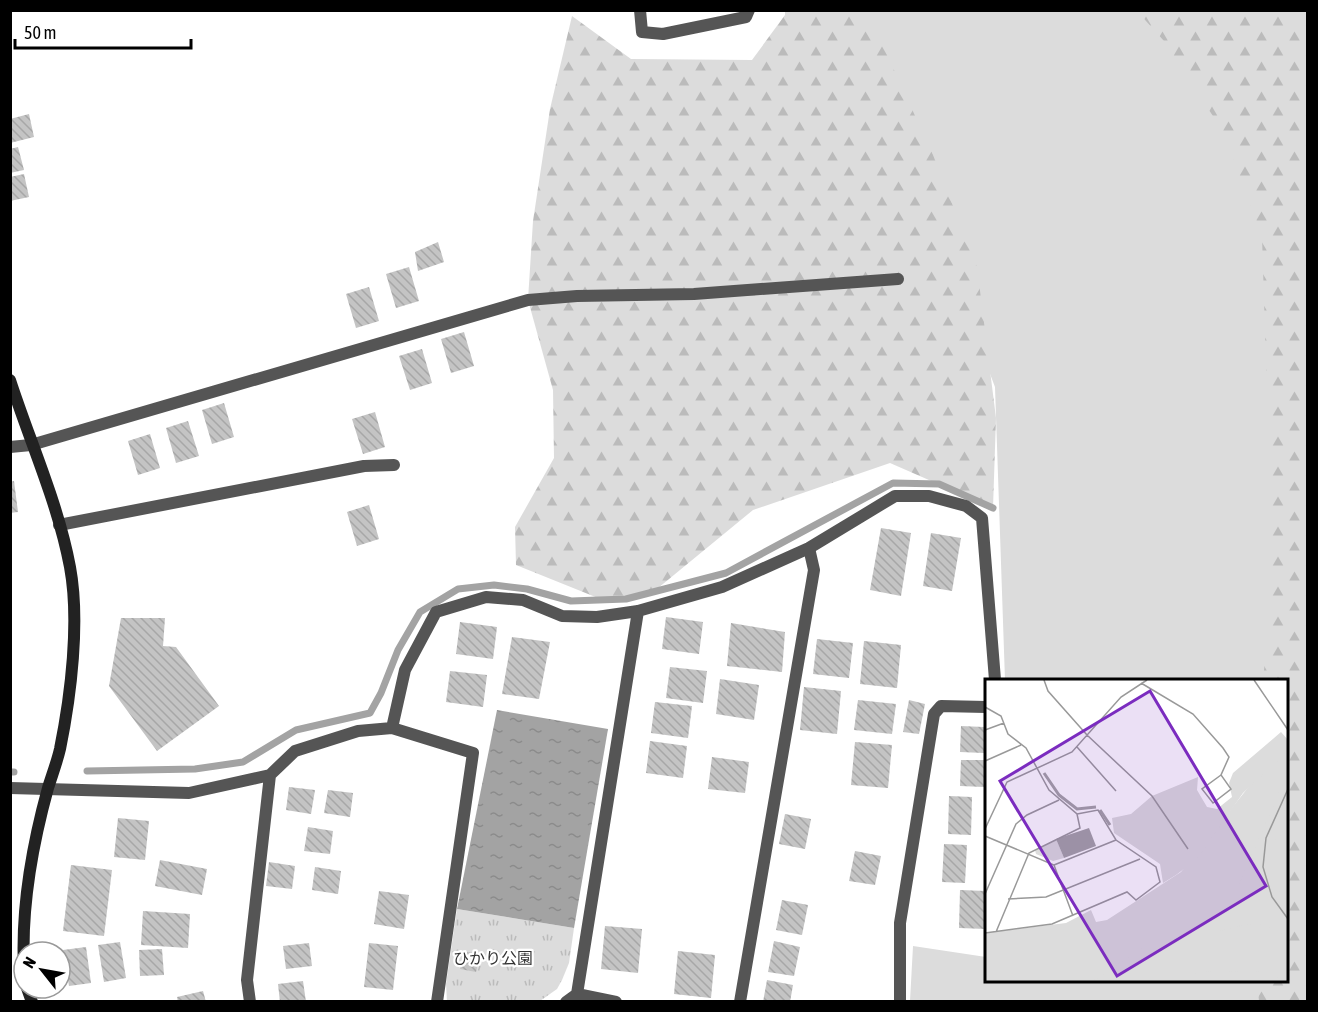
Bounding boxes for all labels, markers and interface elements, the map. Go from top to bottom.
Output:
scale bar [15,12,190,50]
text: 50 m [24,22,56,43]
inset map [985,679,1288,982]
north arrow [12,940,72,1000]
park label: ひかり公園 [453,949,533,967]
text: N [19,954,39,971]

